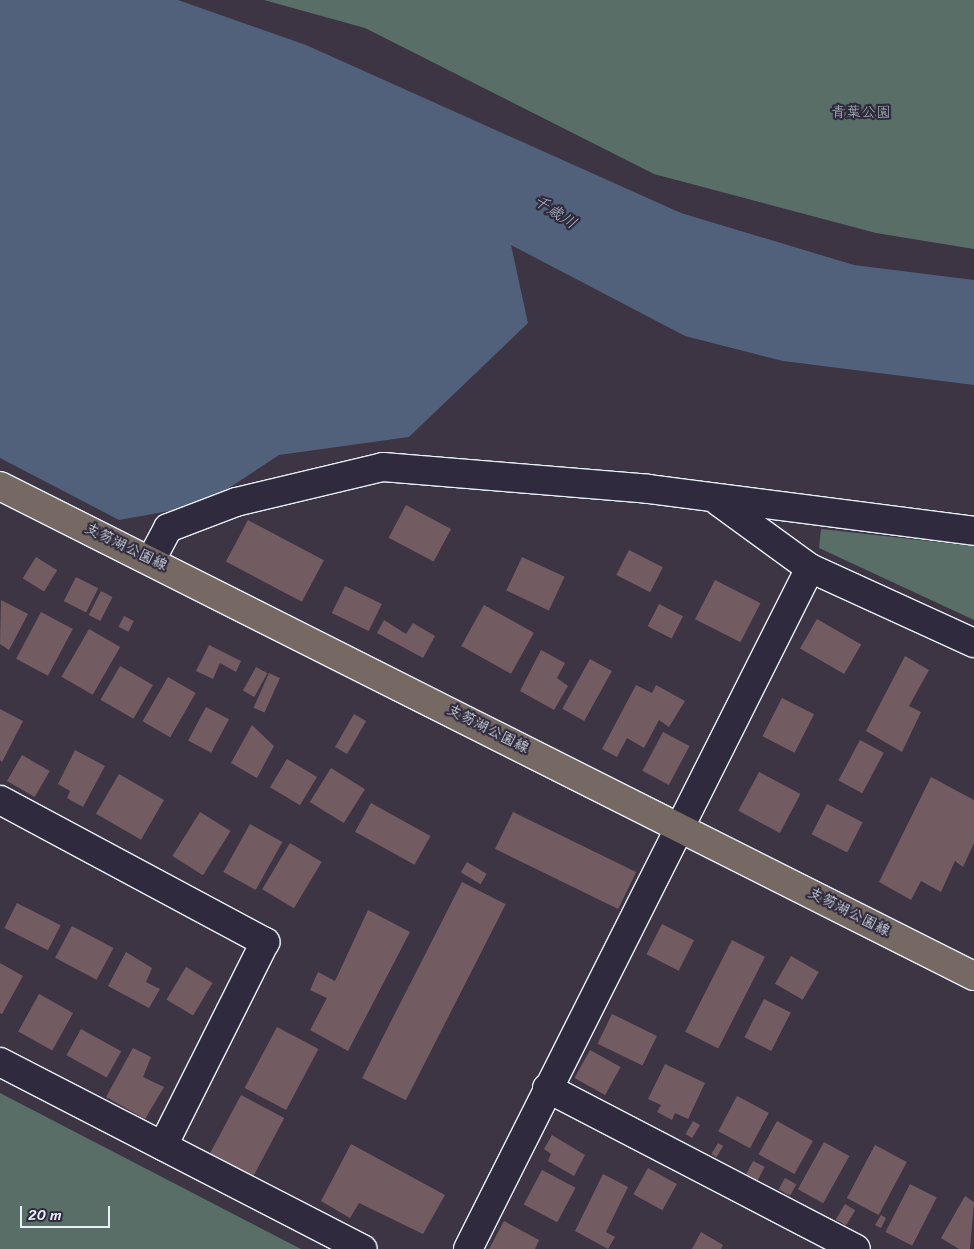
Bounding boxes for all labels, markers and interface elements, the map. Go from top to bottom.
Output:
park label: 青葉公園 [831,104,891,122]
water label: 千歳川 [530,191,580,233]
street label: 支笏湖公園線 [82,519,170,575]
street label: 支笏湖公園線 [444,701,532,757]
street label: 支笏湖公園線 [805,884,893,940]
scale bar [22,1196,112,1228]
text: 20 m [28,1202,62,1228]

